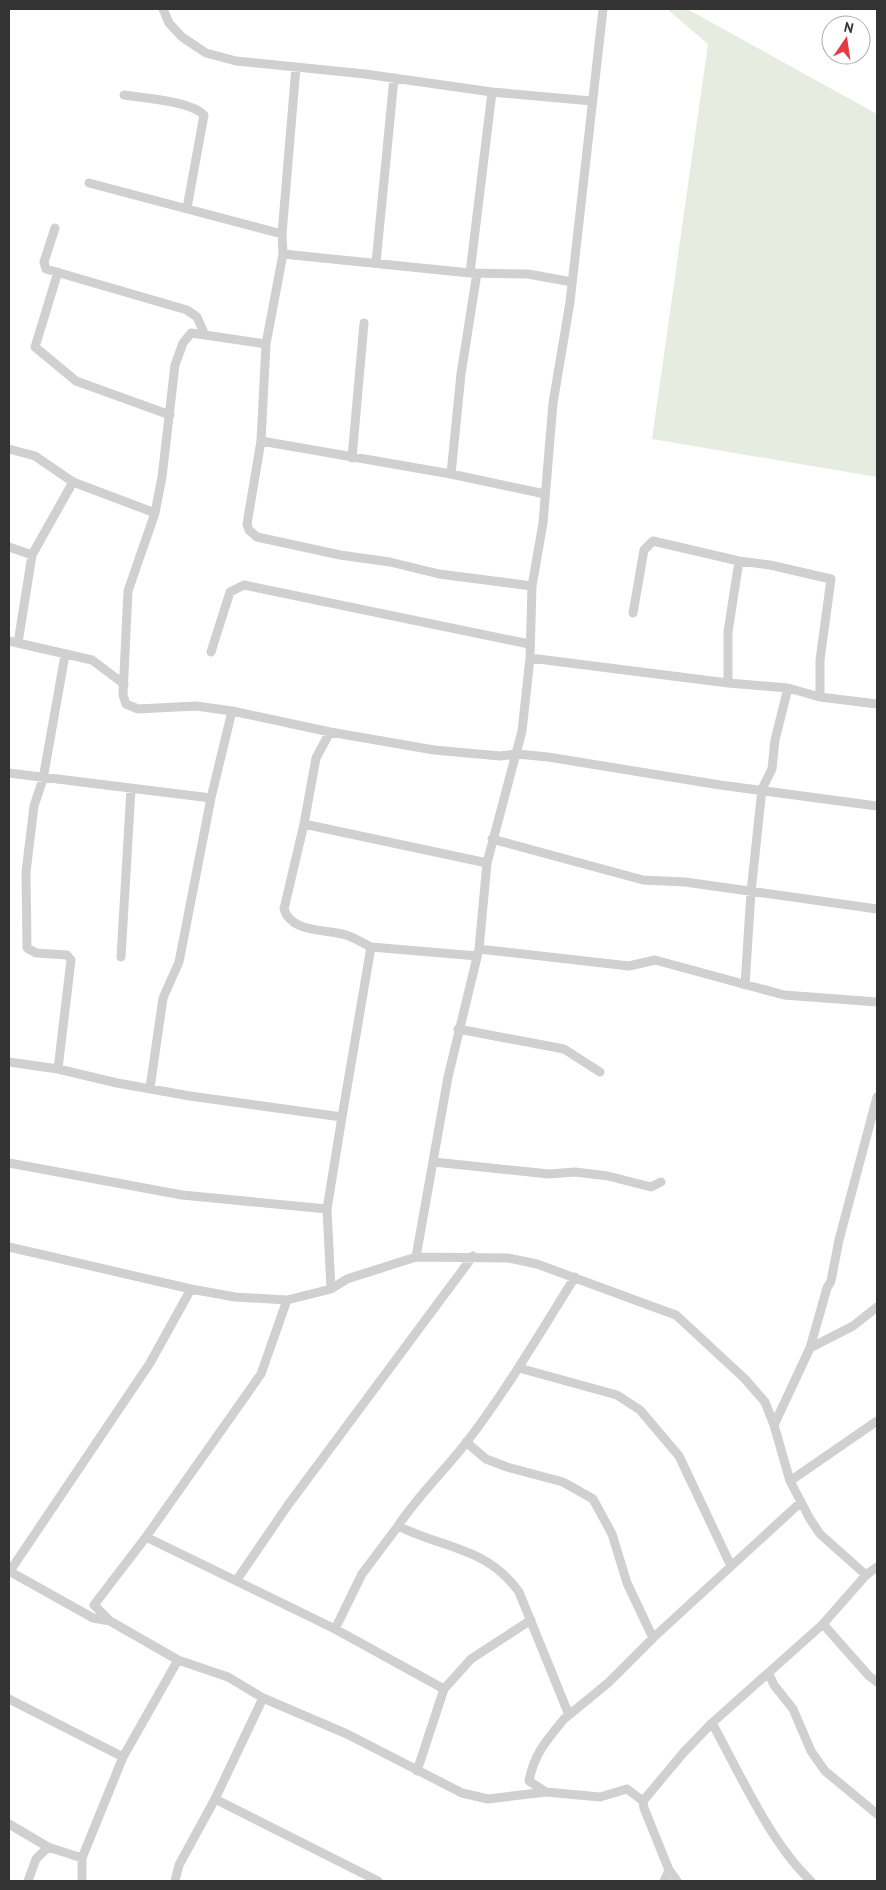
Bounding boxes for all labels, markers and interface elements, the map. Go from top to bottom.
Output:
north arrow [821,15,871,65]
text: N [842,18,855,37]

